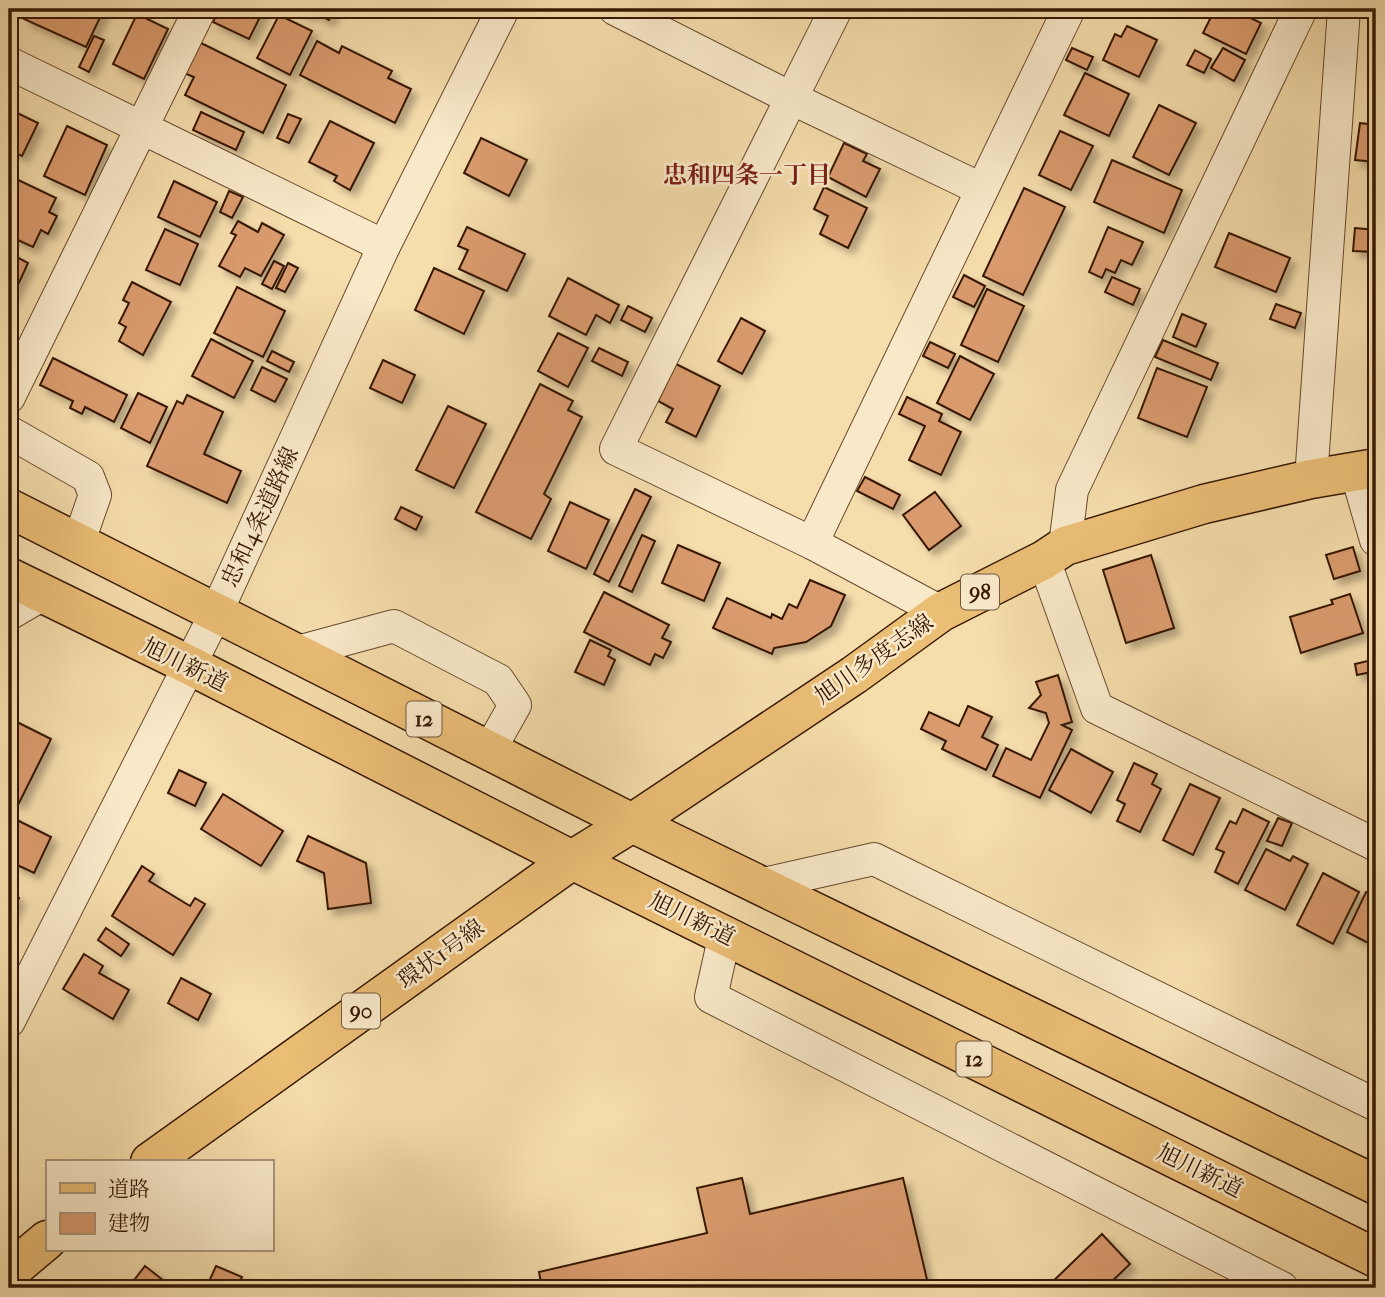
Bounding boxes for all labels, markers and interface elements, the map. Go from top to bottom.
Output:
district label: 忠和四条一丁目 [663,161,831,189]
street label: 忠和4条道路線 [216,443,304,591]
road number: 98 [961,574,999,610]
street label: 旭川多度志線 [810,608,938,710]
street label: 旭川新道 [138,633,232,697]
road number: 12 [406,702,442,736]
street label: 旭川新道 [645,887,739,951]
street label: 環状1号線 [393,914,489,994]
road number: 90 [342,993,380,1028]
road number: 12 [956,1042,992,1076]
street label: 旭川新道 [1153,1139,1247,1203]
legend [46,1160,273,1252]
text: 道路 [108,1177,150,1201]
text: 建物 [108,1211,150,1235]

